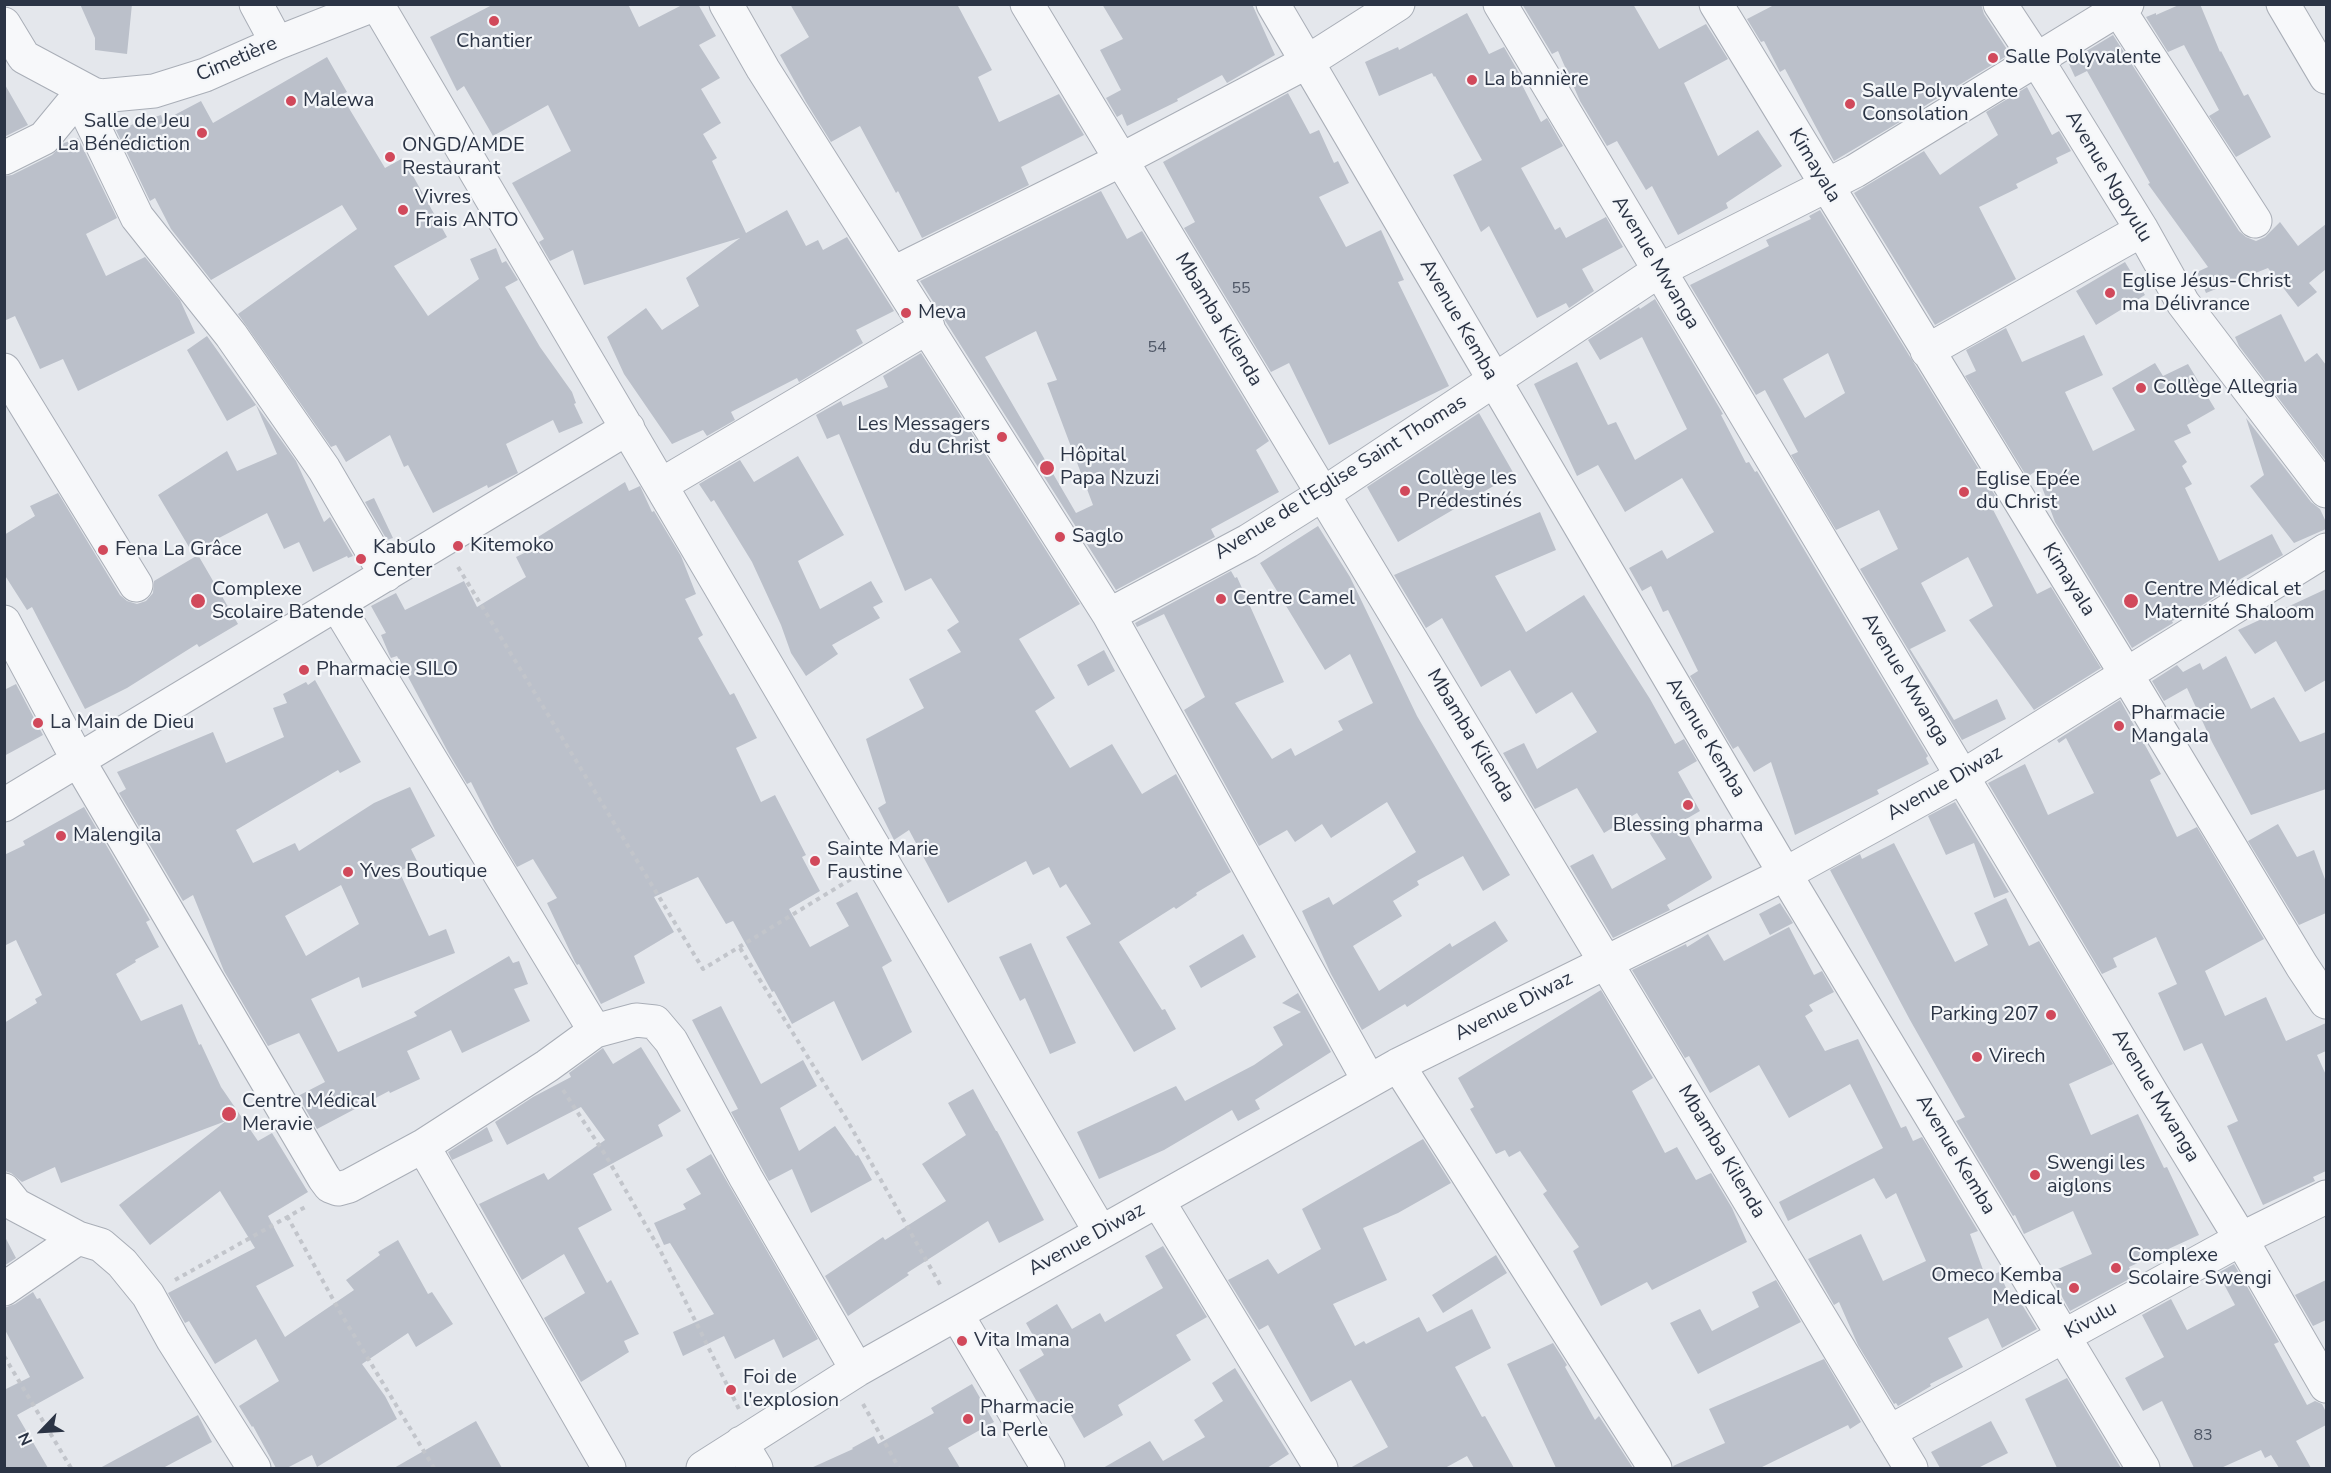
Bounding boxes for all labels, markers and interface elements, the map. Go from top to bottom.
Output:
marker: Chantier [487,14,501,28]
place label: Chantier [456,30,532,54]
street label: Cimetière [193,32,281,88]
place label: Salle Polyvalente [2005,46,2161,70]
marker: Salle Polyvalente [1986,51,2000,65]
place label: La bannière [1484,68,1589,92]
marker: La bannière [1465,73,1479,87]
place label: Salle Polyvalente Consolation [1862,80,2018,127]
place label: Malewa [303,89,374,113]
marker: Malewa [284,94,298,108]
marker: Salle Polyvalente Consolation [1843,97,1857,111]
street label: Avenue Ngoyulu [2059,107,2157,247]
place label: Salle de Jeu La Bénédiction [58,110,190,157]
street label: Kimayala [1783,125,1845,207]
marker: Salle de Jeu La Bénédiction [195,126,209,140]
place label: ONGD/AMDE Restaurant [402,134,525,181]
marker: ONGD/AMDE Restaurant [383,150,397,164]
place label: Vivres Frais ANTO [415,186,519,233]
street label: Avenue Mwanga [1606,192,1704,334]
marker: Vivres Frais ANTO [396,203,410,217]
street label: Mbamba Kilenda [1169,249,1267,391]
street label: Avenue Kemba [1414,255,1502,385]
place label: Eglise Jésus-Christ ma Délivrance [2122,270,2290,317]
house number: 55 [1231,279,1251,299]
marker: Eglise Jésus-Christ ma Délivrance [2103,286,2117,300]
place label: Meva [918,301,966,325]
marker: Meva [899,306,913,320]
house number: 54 [1147,338,1167,358]
place label: Collège Allegria [2153,376,2298,400]
marker: Collège Allegria [2134,381,2148,395]
street label: Avenue de l'Eglise Saint Thomas [1211,390,1471,566]
place label: Les Messagers du Christ [857,413,990,460]
marker: Les Messagers du Christ [995,430,1009,444]
place label: Hôpital Papa Nzuzi [1060,444,1159,491]
marker: Hôpital Papa Nzuzi [1038,459,1056,477]
place label: Collège les Prédestinés [1417,467,1522,514]
place label: Eglise Epée du Christ [1976,468,2080,515]
marker: Collège les Prédestinés [1398,484,1412,498]
marker: Eglise Epée du Christ [1957,485,1971,499]
place label: Saglo [1072,525,1124,549]
marker: Saglo [1053,530,1067,544]
place label: Kitemoko [470,534,554,558]
place label: Kabulo Center [373,536,436,583]
place label: Fena La Grâce [115,538,242,562]
marker: Kitemoko [451,539,465,553]
street label: Kimayala [2036,539,2100,621]
marker: Fena La Grâce [96,543,110,557]
marker: Kabulo Center [354,552,368,566]
place label: Complexe Scolaire Batende [212,578,364,625]
place label: Centre Médical et Maternité Shaloom [2144,578,2315,625]
place label: Centre Camel [1233,587,1355,611]
marker: Complexe Scolaire Batende [189,592,207,610]
marker: Centre Camel [1214,592,1228,606]
marker: Centre Médical et Maternité Shaloom [2122,592,2140,610]
street label: Avenue Mwanga [1856,609,1954,751]
place label: Pharmacie SILO [316,658,458,682]
marker: Pharmacie SILO [297,663,311,677]
street label: Mbamba Kilenda [1421,665,1519,807]
street label: Avenue Kemba [1660,674,1750,802]
place label: Pharmacie Mangala [2131,702,2225,749]
place label: La Main de Dieu [50,711,194,735]
marker: La Main de Dieu [31,716,45,730]
marker: Pharmacie Mangala [2112,719,2126,733]
street label: Avenue Diwaz [1883,741,2007,827]
marker: Blessing pharma [1681,798,1695,812]
place label: Blessing pharma [1613,814,1763,838]
place label: Malengila [73,824,161,848]
marker: Malengila [54,829,68,843]
place label: Sainte Marie Faustine [827,838,939,885]
marker: Sainte Marie Faustine [808,854,822,868]
place label: Yves Boutique [360,860,487,884]
marker: Yves Boutique [341,865,355,879]
street label: Avenue Diwaz [1451,967,1577,1047]
place label: Parking 207 [1930,1003,2039,1027]
marker: Parking 207 [2044,1008,2058,1022]
street label: Avenue Mwanga [2106,1025,2204,1167]
place label: Virech [1989,1045,2046,1069]
marker: Virech [1970,1050,1984,1064]
street label: Mbamba Kilenda [1672,1081,1770,1223]
place label: Centre Médical Meravie [242,1090,376,1137]
street label: Avenue Kemba [1910,1091,2000,1219]
marker: Centre Médical Meravie [220,1105,238,1123]
place label: Swengi les aiglons [2047,1152,2145,1199]
marker: Swengi les aiglons [2028,1168,2042,1182]
street label: Avenue Diwaz [1025,1198,1149,1282]
place label: Complexe Scolaire Swengi [2128,1244,2272,1291]
marker: Complexe Scolaire Swengi [2109,1261,2123,1275]
place label: Omeco Kemba Medical [1931,1264,2062,1311]
marker: Omeco Kemba Medical [2067,1281,2081,1295]
street label: Kivulu [2061,1297,2121,1345]
place label: Vita Imana [974,1329,1070,1353]
marker: Vita Imana [955,1334,969,1348]
place label: Foi de l'explosion [743,1366,839,1413]
marker: Foi de l'explosion [724,1383,738,1397]
place label: Pharmacie la Perle [980,1396,1074,1443]
north arrow [12,1401,72,1461]
marker: Pharmacie la Perle [961,1412,975,1426]
house number: 83 [2193,1426,2213,1446]
text: N [13,1429,38,1449]

